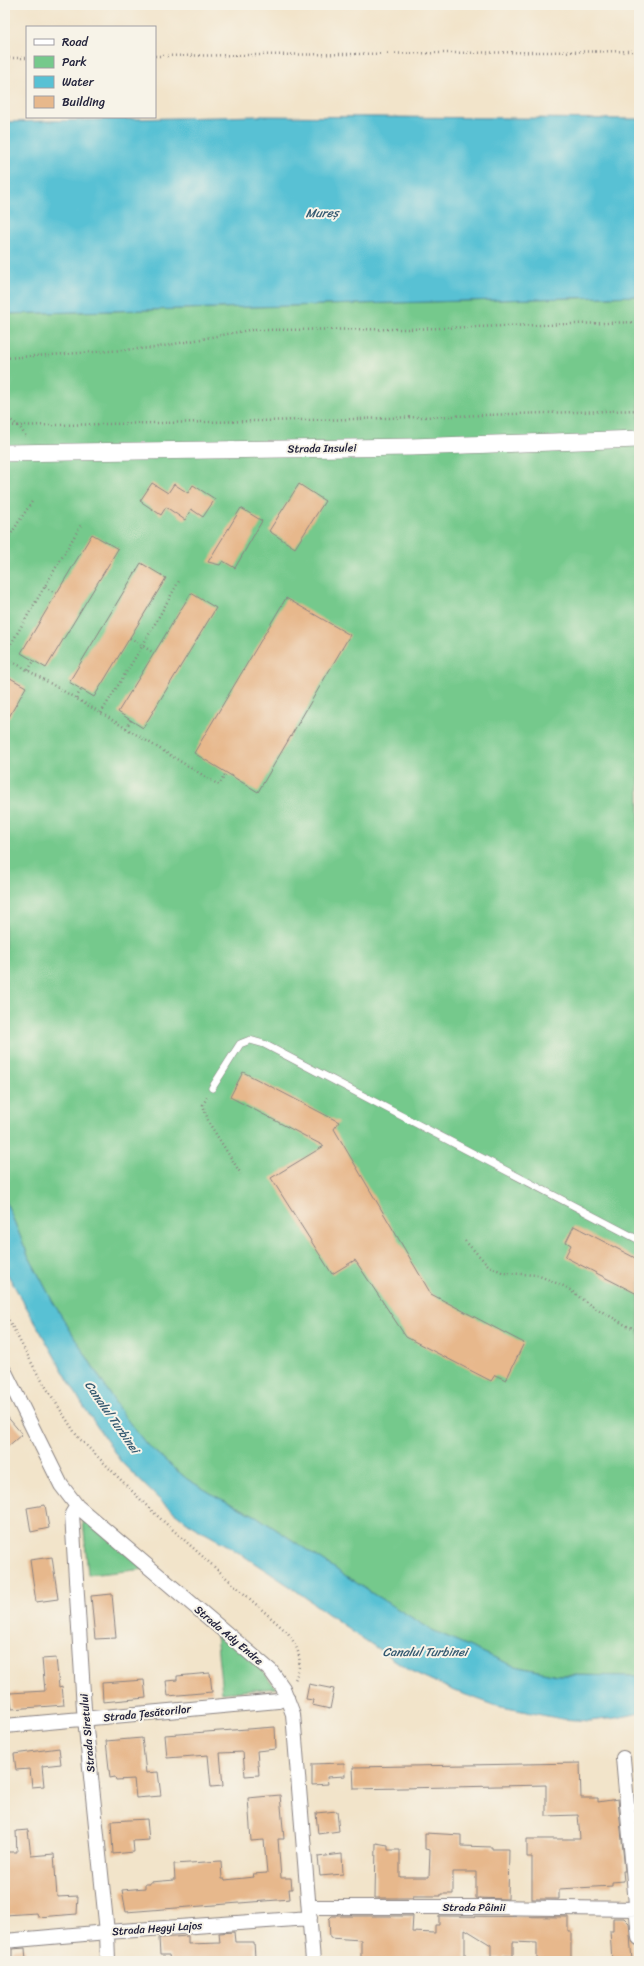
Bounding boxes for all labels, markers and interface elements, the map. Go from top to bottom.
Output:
legend [26,26,156,118]
text: Road [62,31,89,53]
text: Park [62,51,87,73]
text: Water [62,71,95,93]
text: Building [62,91,105,113]
water label: Mureș [305,202,340,224]
street label: Strada Insulei [287,438,358,459]
water label: Canalul Turbinei [79,1376,147,1460]
street label: Strada Ady Endre [190,1601,268,1670]
water label: Canalul Turbinei [383,1641,470,1663]
street label: Strada Siretului [75,1692,100,1773]
street label: Strada Țesătorilor [102,1699,193,1728]
street label: Strada Pâinii [442,1898,507,1917]
street label: Strada Hegyi Lajos [111,1916,204,1941]

